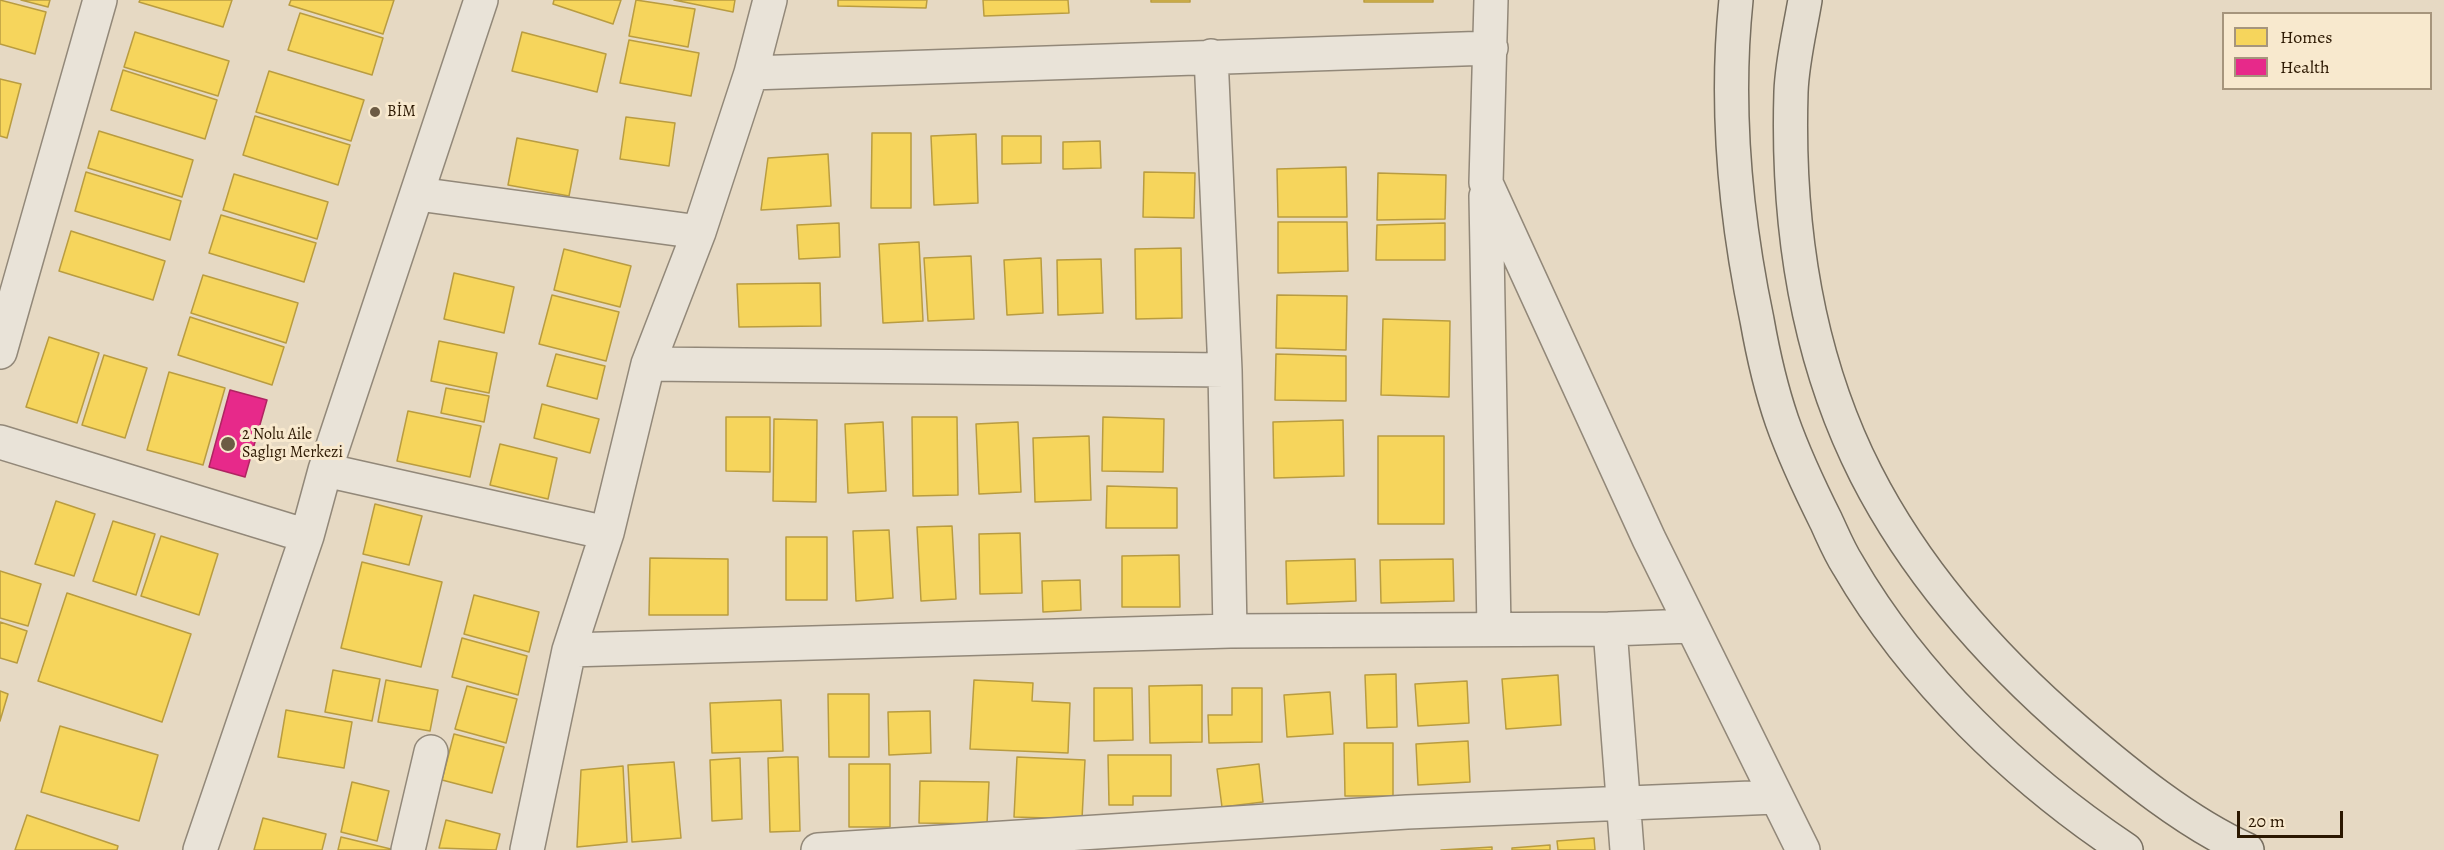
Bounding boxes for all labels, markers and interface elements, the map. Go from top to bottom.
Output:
legend [2222,12,2432,90]
text: Homes [2280,25,2332,49]
text: Health [2280,55,2330,79]
place label: BİM [387,102,416,122]
marker: BİM [368,105,382,119]
place label: 2 Nolu Aile Saglıgı Merkezi [242,425,343,463]
marker: 2 Nolu Aile Saglıgı Merkezi [219,435,237,453]
scale bar [2240,799,2346,837]
text: 20 m [2248,809,2285,833]

